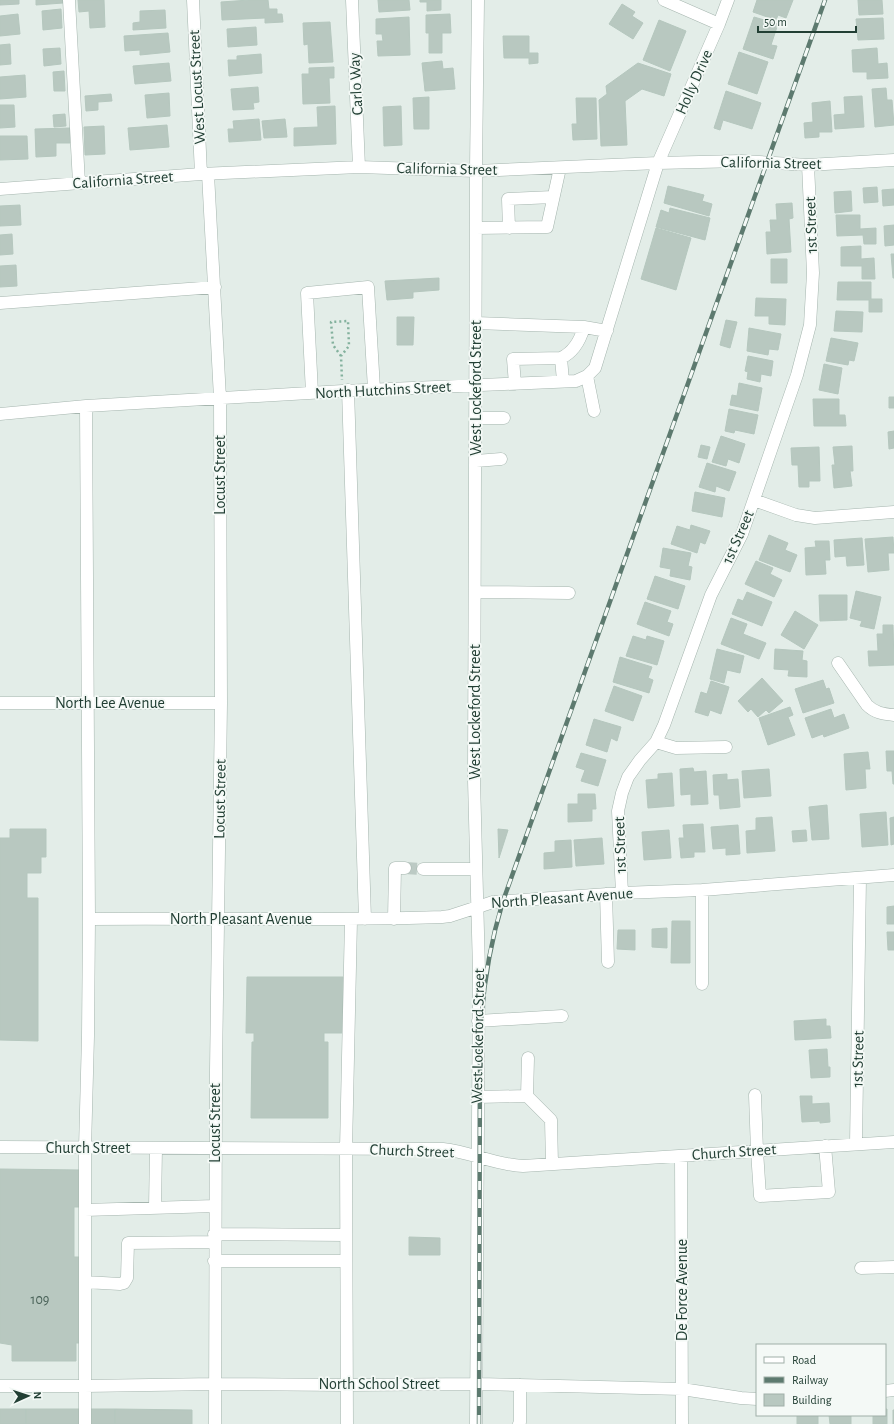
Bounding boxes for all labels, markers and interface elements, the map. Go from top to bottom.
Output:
scale bar [758,8,856,34]
text: 50 m [764,16,787,28]
street label: West Locust Street [186,29,208,145]
street label: Holly Drive [673,47,716,117]
street label: Carlo Way [346,52,367,116]
street label: California Street [720,154,822,172]
street label: California Street [396,160,498,178]
street label: California Street [72,169,174,191]
street label: 1st Street [802,196,820,254]
street label: West Lockeford Street [468,320,484,456]
street label: North Hutchins Street [315,378,451,402]
street label: Locust Street [212,435,228,515]
street label: 1st Street [719,508,757,566]
street label: West Lockeford Street [467,644,483,780]
street label: North Lee Avenue [55,695,165,711]
street label: Locust Street [211,759,229,839]
street label: 1st Street [611,816,629,874]
street label: North Pleasant Avenue [490,885,634,911]
street label: North Pleasant Avenue [170,911,312,927]
street label: West Lockeford Street [469,968,487,1104]
street label: 1st Street [850,1030,866,1088]
street label: Locust Street [207,1083,223,1163]
street label: Church Street [46,1140,130,1156]
street label: Church Street [691,1141,777,1163]
street label: Church Street [369,1142,455,1160]
street label: De Force Avenue [674,1239,690,1341]
house number: 109 [31,1293,49,1307]
legend [756,1344,886,1416]
text: Road [792,1354,816,1366]
text: Railway [792,1374,828,1387]
north arrow [8,1376,48,1416]
street label: North School Street [318,1376,440,1392]
text: N [32,1391,43,1400]
text: Building [792,1394,832,1406]

